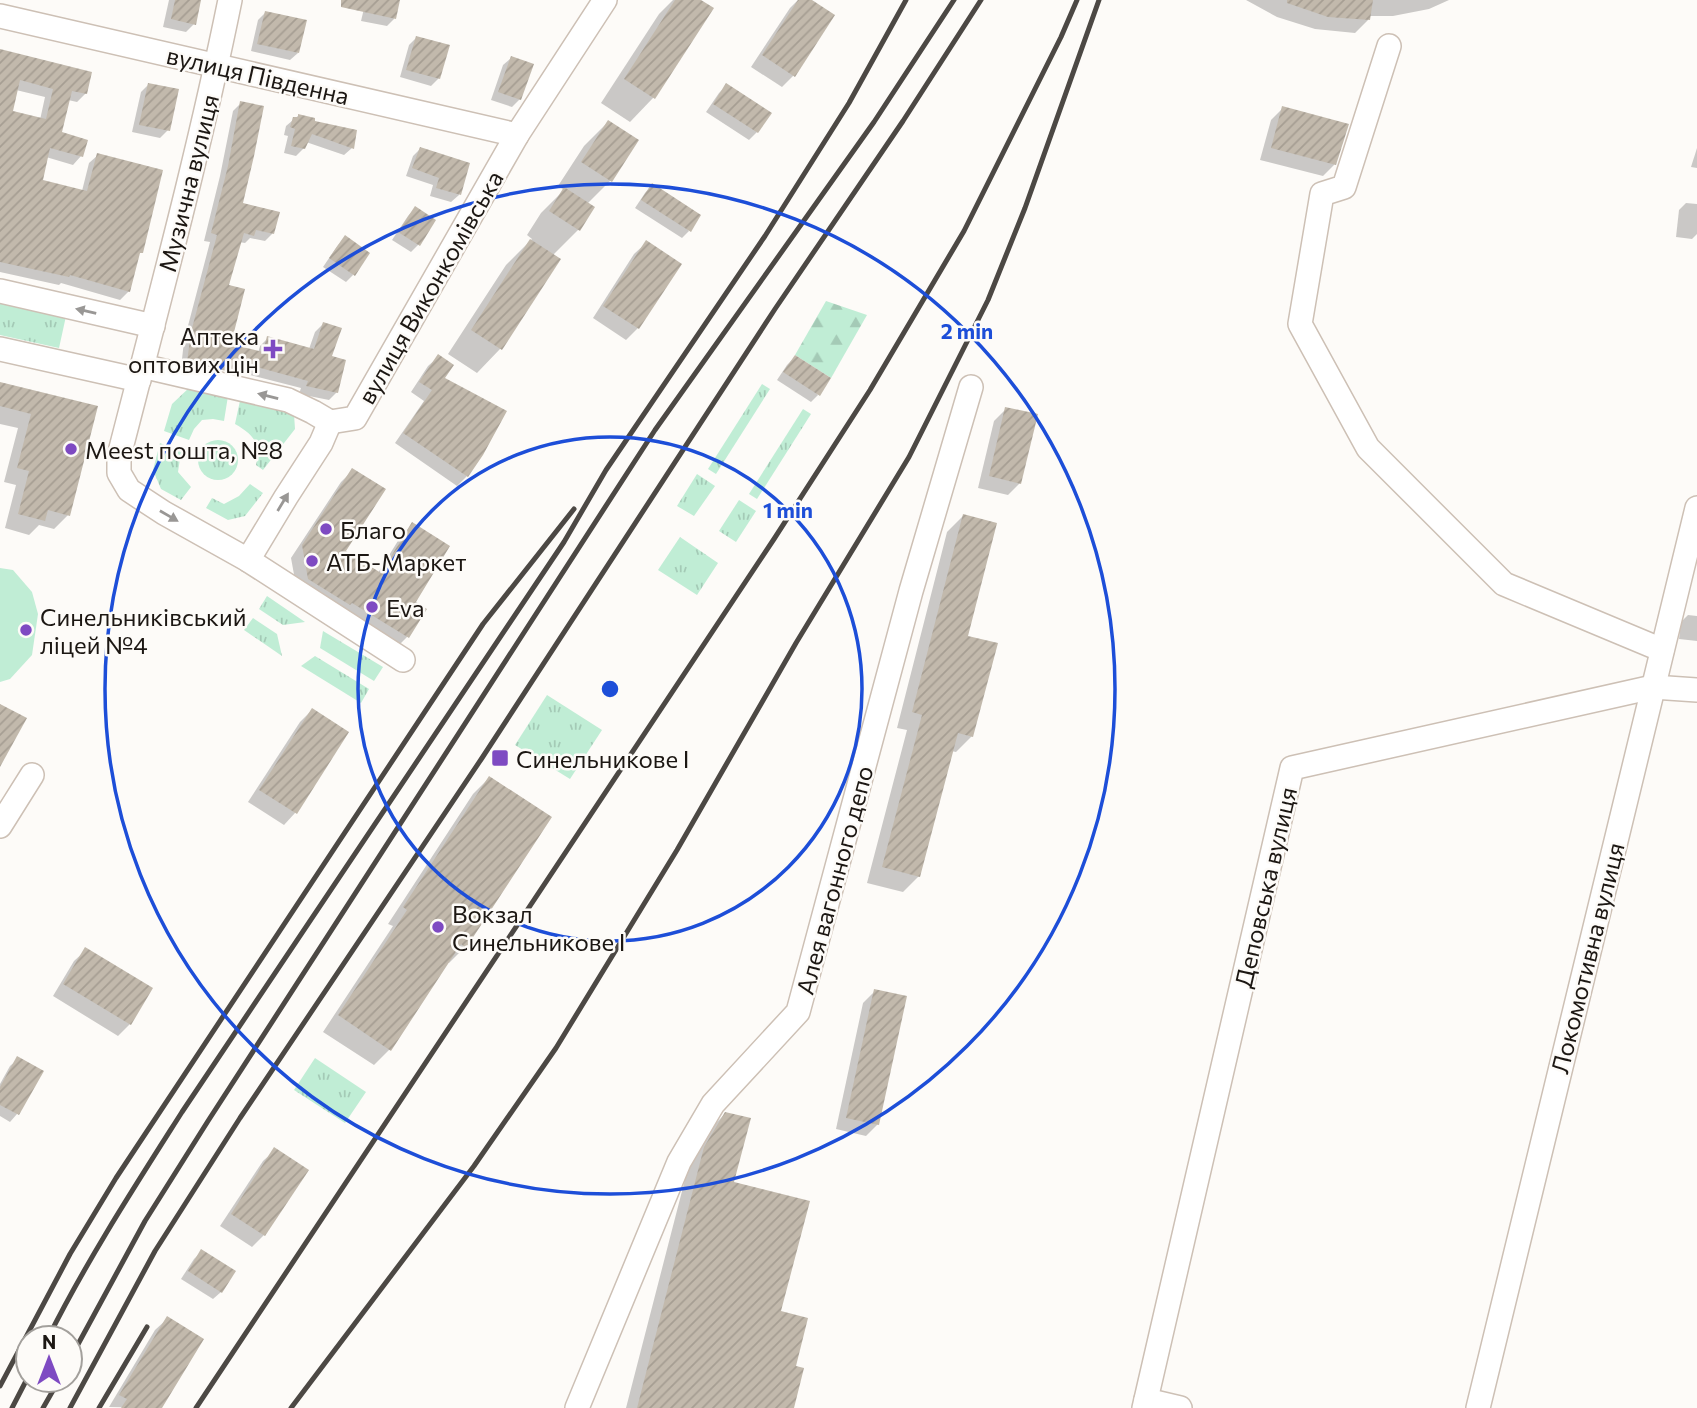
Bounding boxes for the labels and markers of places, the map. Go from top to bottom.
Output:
place label: Аптека оптових цін [128,321,259,378]
marker: Аптека оптових цін [265,341,281,357]
place label: Meest пошта, №8 [85,435,283,464]
marker: Meest пошта, №8 [63,441,79,457]
place label: Благо [340,515,406,544]
marker: Благо [318,521,334,537]
place label: АТБ-Маркет [326,547,466,576]
marker: АТБ-Маркет [304,553,320,569]
place label: Eva [386,593,425,622]
marker: Eva [364,599,380,615]
place label: Синельниківський ліцей №4 [40,602,246,659]
marker: Синельниківський ліцей №4 [18,622,34,638]
centre of rings [598,677,622,701]
place label: Синельникове І [516,744,689,773]
marker: Синельникове І [490,748,510,768]
place label: Вокзал Синельникове І [452,899,625,956]
marker: Вокзал Синельникове І [430,919,446,935]

